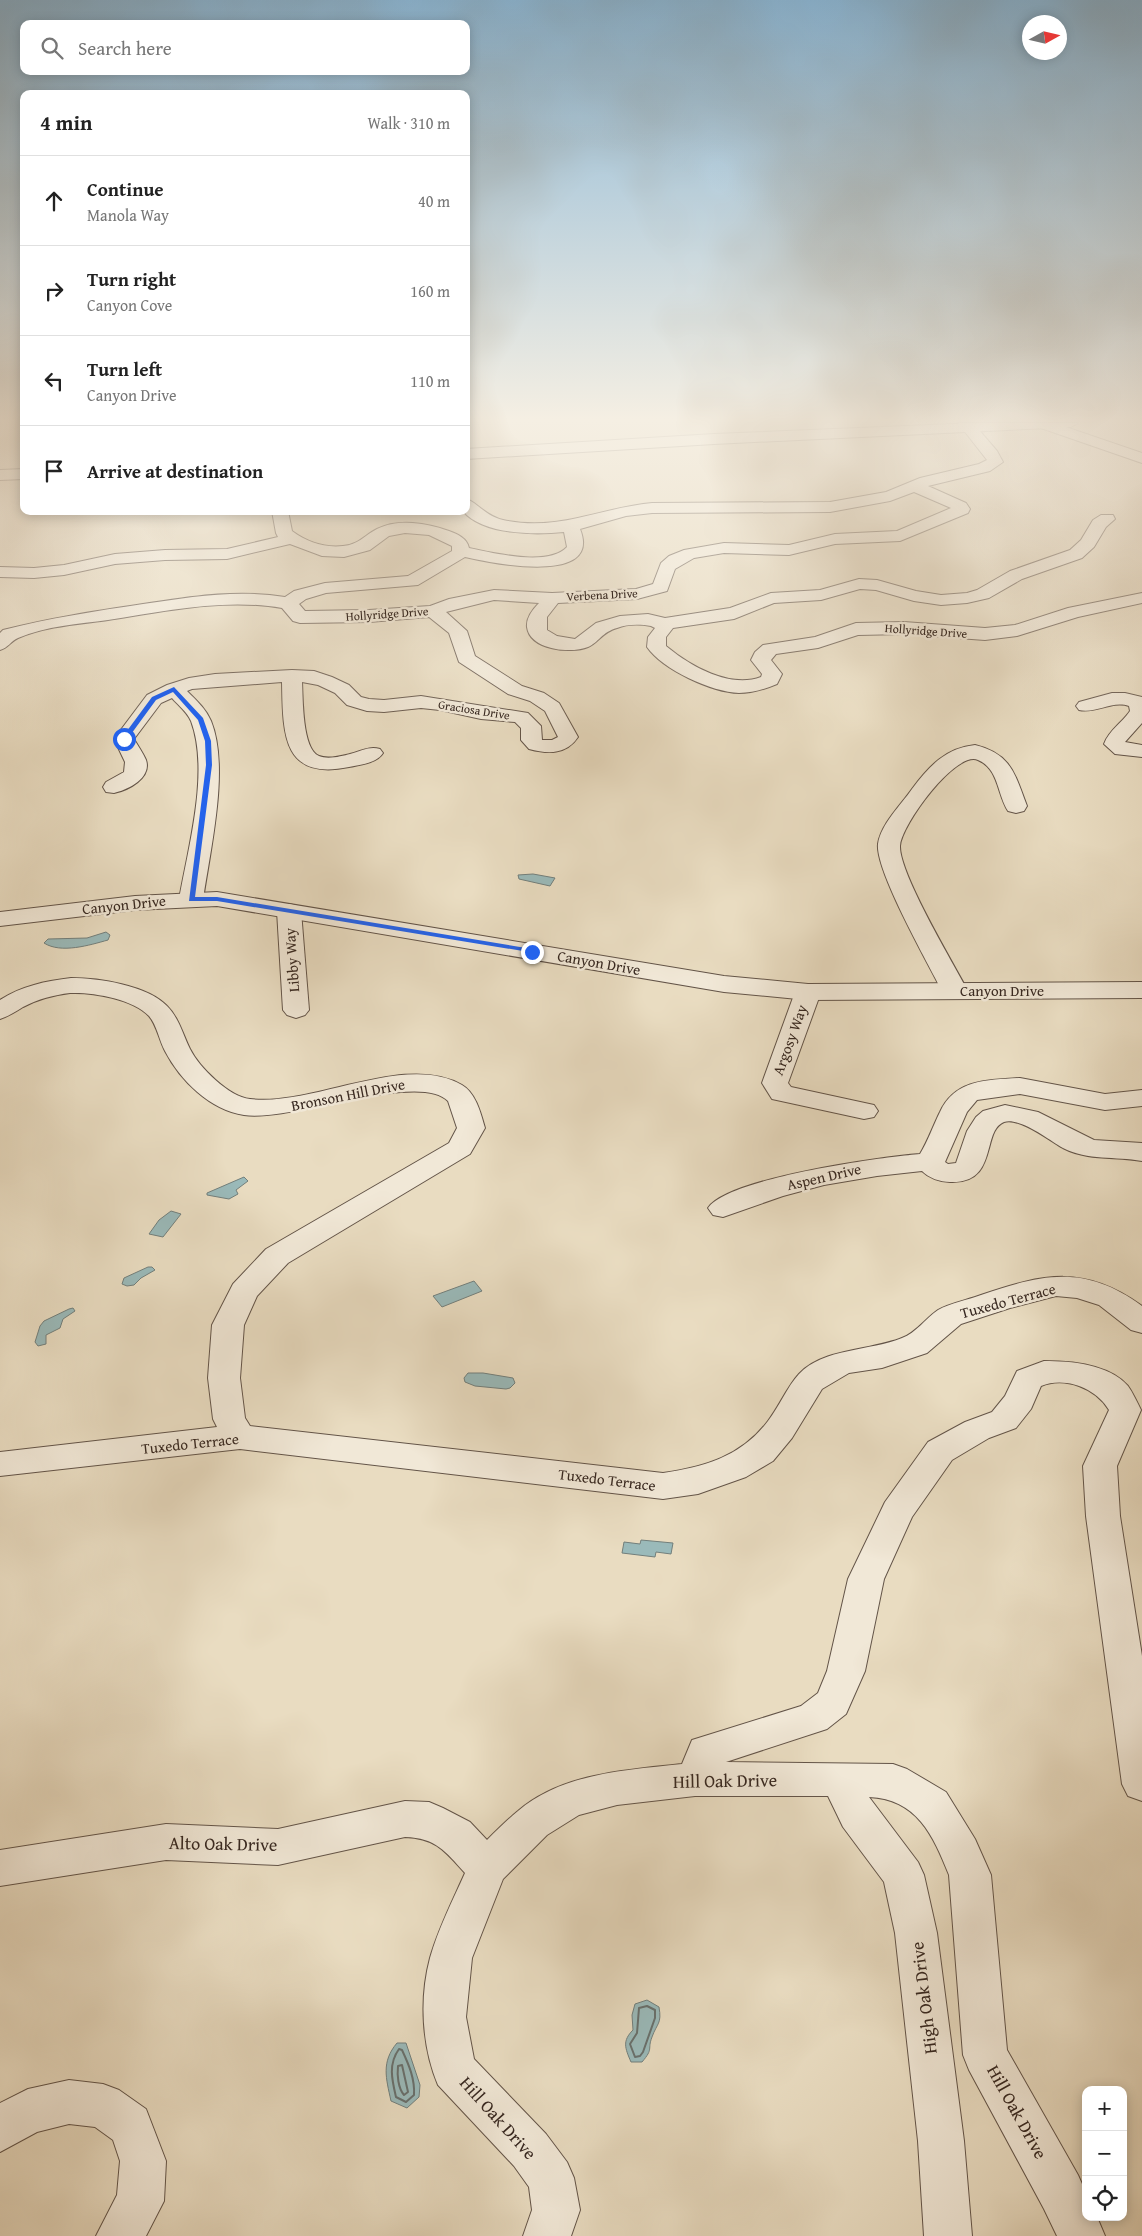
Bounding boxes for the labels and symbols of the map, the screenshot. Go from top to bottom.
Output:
north arrow [1022,15,1067,60]
street label: Verbena Drive [566,584,639,605]
street label: Hollyridge Drive [345,602,429,625]
street label: Hollyridge Drive [884,619,968,642]
street label: Graciosa Drive [437,695,512,724]
route start [113,728,136,751]
street label: Canyon Drive [81,890,167,919]
street label: Libby Way [279,927,304,993]
route end [521,941,544,964]
street label: Canyon Drive [556,945,642,980]
street label: Canyon Drive [960,980,1044,1001]
street label: Argosy Way [767,1001,812,1078]
street label: Bronson Hill Drive [289,1073,407,1116]
street label: Aspen Drive [785,1158,863,1195]
street label: Tuxedo Terrace [958,1278,1058,1323]
street label: Tuxedo Terrace [140,1428,240,1459]
street label: Tuxedo Terrace [557,1463,657,1496]
street label: Hill Oak Drive [673,1766,777,1795]
street label: Alto Oak Drive [169,1829,277,1858]
street label: High Oak Drive [903,1940,944,2056]
street label: Hill Oak Drive [980,2060,1054,2164]
street label: Hill Oak Drive [454,2070,543,2165]

